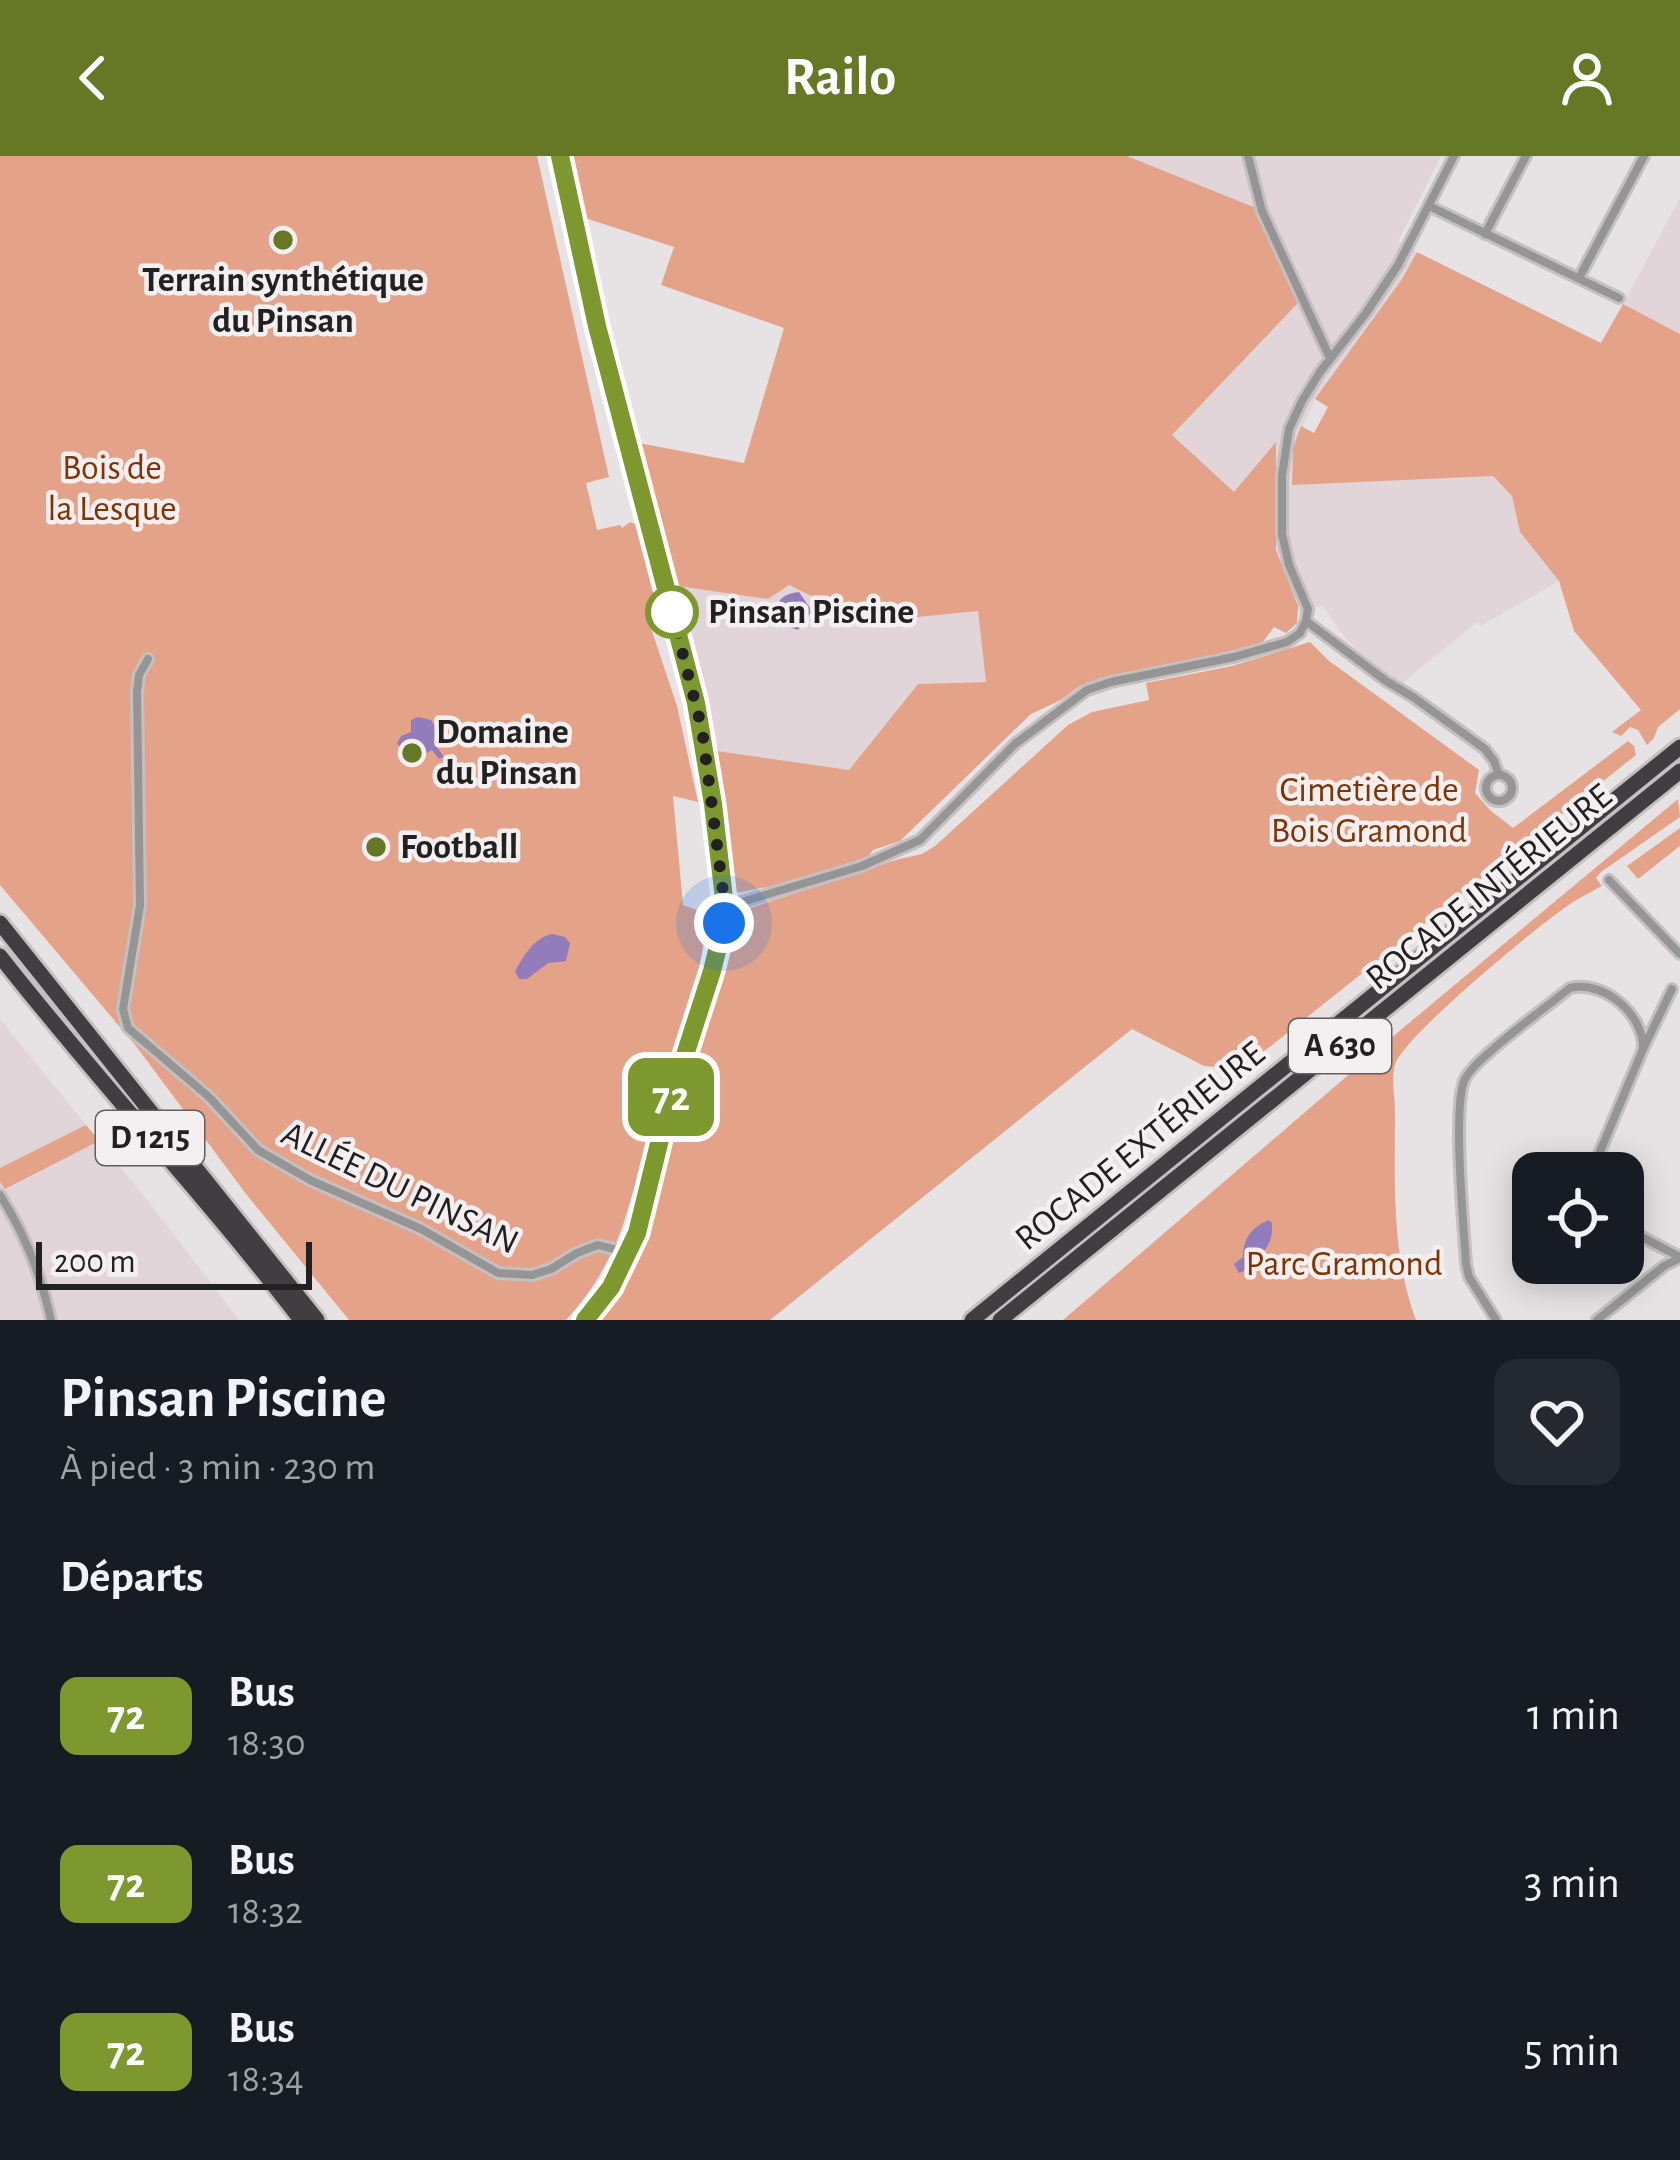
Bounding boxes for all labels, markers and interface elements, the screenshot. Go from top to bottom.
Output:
icon: back [60,45,126,111]
icon: person [1554,45,1620,111]
text: Railo [784,51,896,105]
marker: Terrain synthétique du Pinsan [270,227,296,253]
place label: Terrain synthétique du Pinsan [142,262,424,339]
park label: Bois de la Lesque [47,450,177,527]
marker: Pinsan Piscine [647,587,697,637]
place label: Pinsan Piscine [708,594,914,630]
place label: Domaine du Pinsan [436,714,577,791]
marker: Domaine du Pinsan [399,740,425,766]
park label: Cimetière de Bois Gramond [1271,772,1467,849]
street label: ROCADE INTÉRIEURE [1358,775,1619,997]
place label: Football [400,829,518,865]
marker: Football [363,834,389,860]
your location [694,893,754,953]
road number: A 630 [1289,1019,1391,1073]
street label: ROCADE EXTÉRIEURE [1007,1033,1271,1257]
line badge: 72 [617,1058,725,1136]
text: 72 [652,1076,690,1118]
road number: D 1215 [96,1111,204,1165]
street label: ALLÉE DU PINSAN [276,1112,525,1261]
map controls [1512,1152,1644,1284]
button: locate [1512,1152,1644,1284]
scale bar [36,1236,312,1289]
text: 200 m [54,1246,136,1279]
park label: Parc Gramond [1245,1246,1443,1282]
button: heart [1494,1359,1620,1485]
text: Pinsan Piscine [60,1370,386,1427]
text: À pied · 3 min · 230 m [60,1448,375,1487]
text: Départs [60,1555,204,1600]
text: Bus [228,1670,295,1715]
text: 1 min [1527,1693,1620,1738]
text: 72 [107,1695,145,1737]
text: 18:30 [228,1724,306,1763]
text: Bus [228,1838,295,1883]
text: 3 min [1524,1861,1620,1906]
text: 72 [107,1863,145,1905]
text: 18:32 [228,1892,303,1931]
text: Bus [228,2006,295,2051]
text: 5 min [1524,2029,1620,2074]
text: 72 [107,2031,145,2073]
text: 18:34 [228,2060,304,2099]

